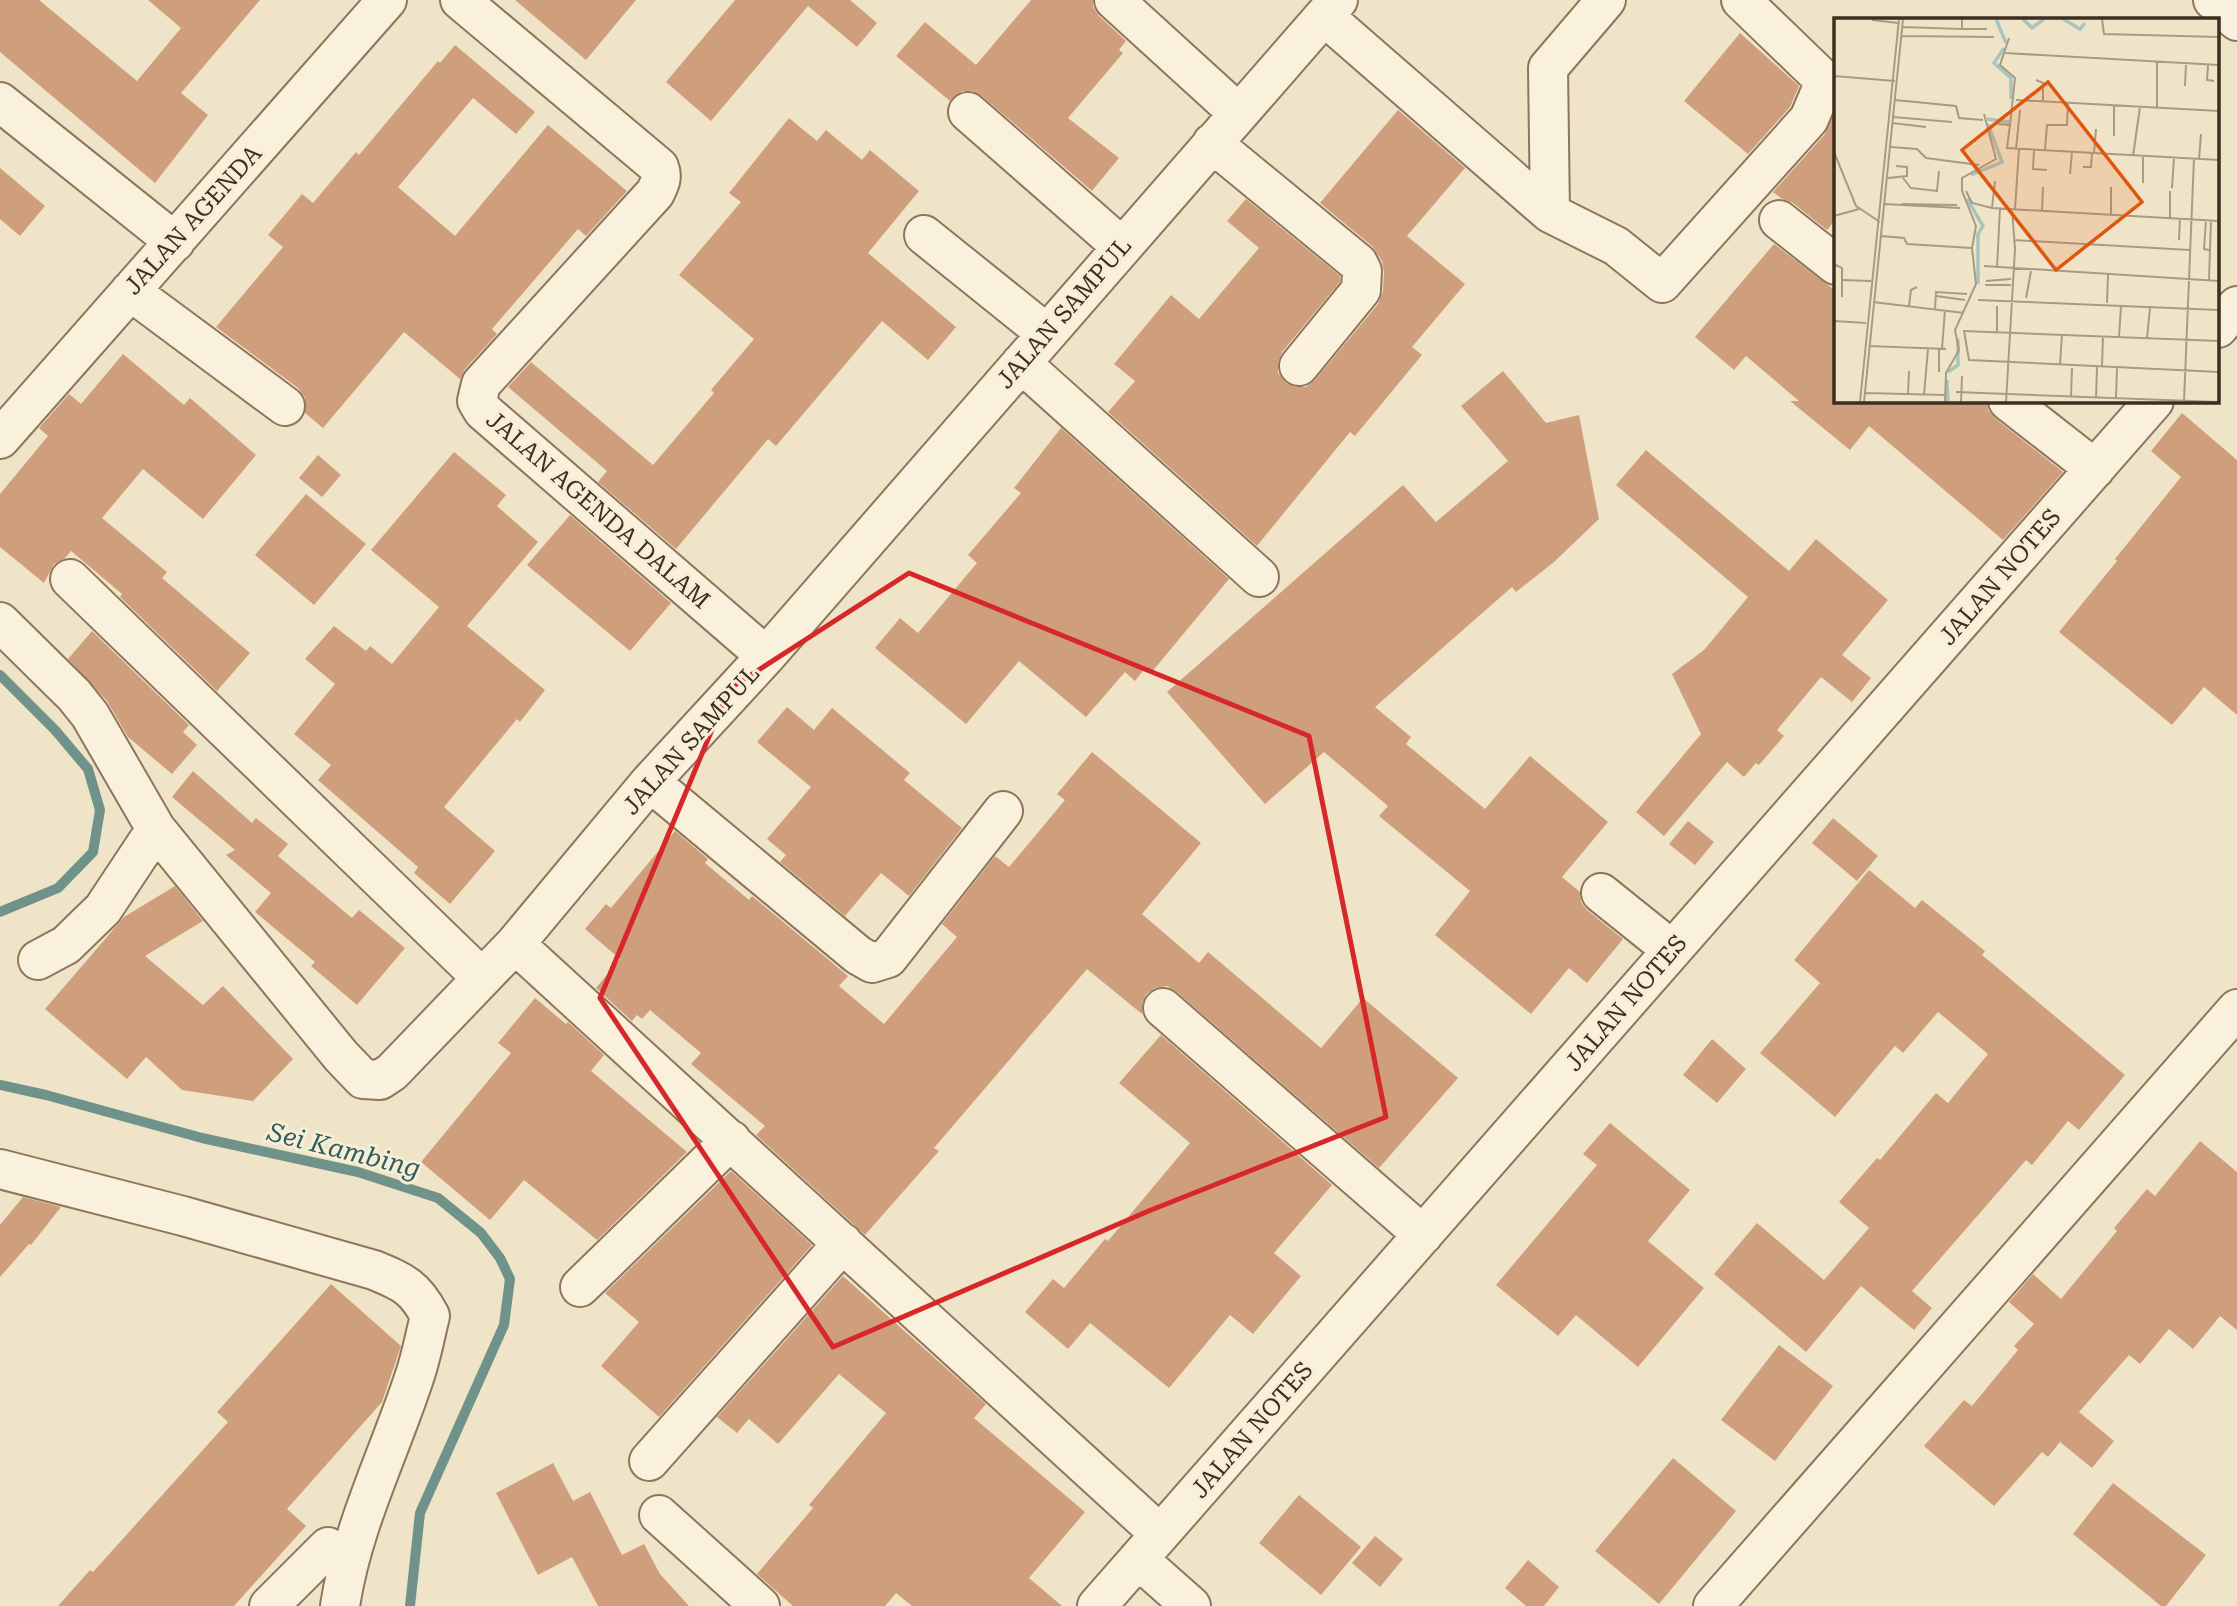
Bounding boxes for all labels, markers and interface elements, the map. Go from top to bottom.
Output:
inset map [1834,18,2220,402]
street label: JALAN AGENDA [119,139,267,300]
street label: JALAN SAMPUL [991,232,1137,394]
street label: JALAN AGENDA DALAM [481,405,715,615]
street label: JALAN NOTES [1933,503,2067,651]
street label: JALAN SAMPUL [617,660,765,820]
street label: JALAN NOTES [1559,929,1693,1077]
water label: Sei Kambing [263,1116,424,1183]
street label: JALAN NOTES [1185,1356,1319,1504]

